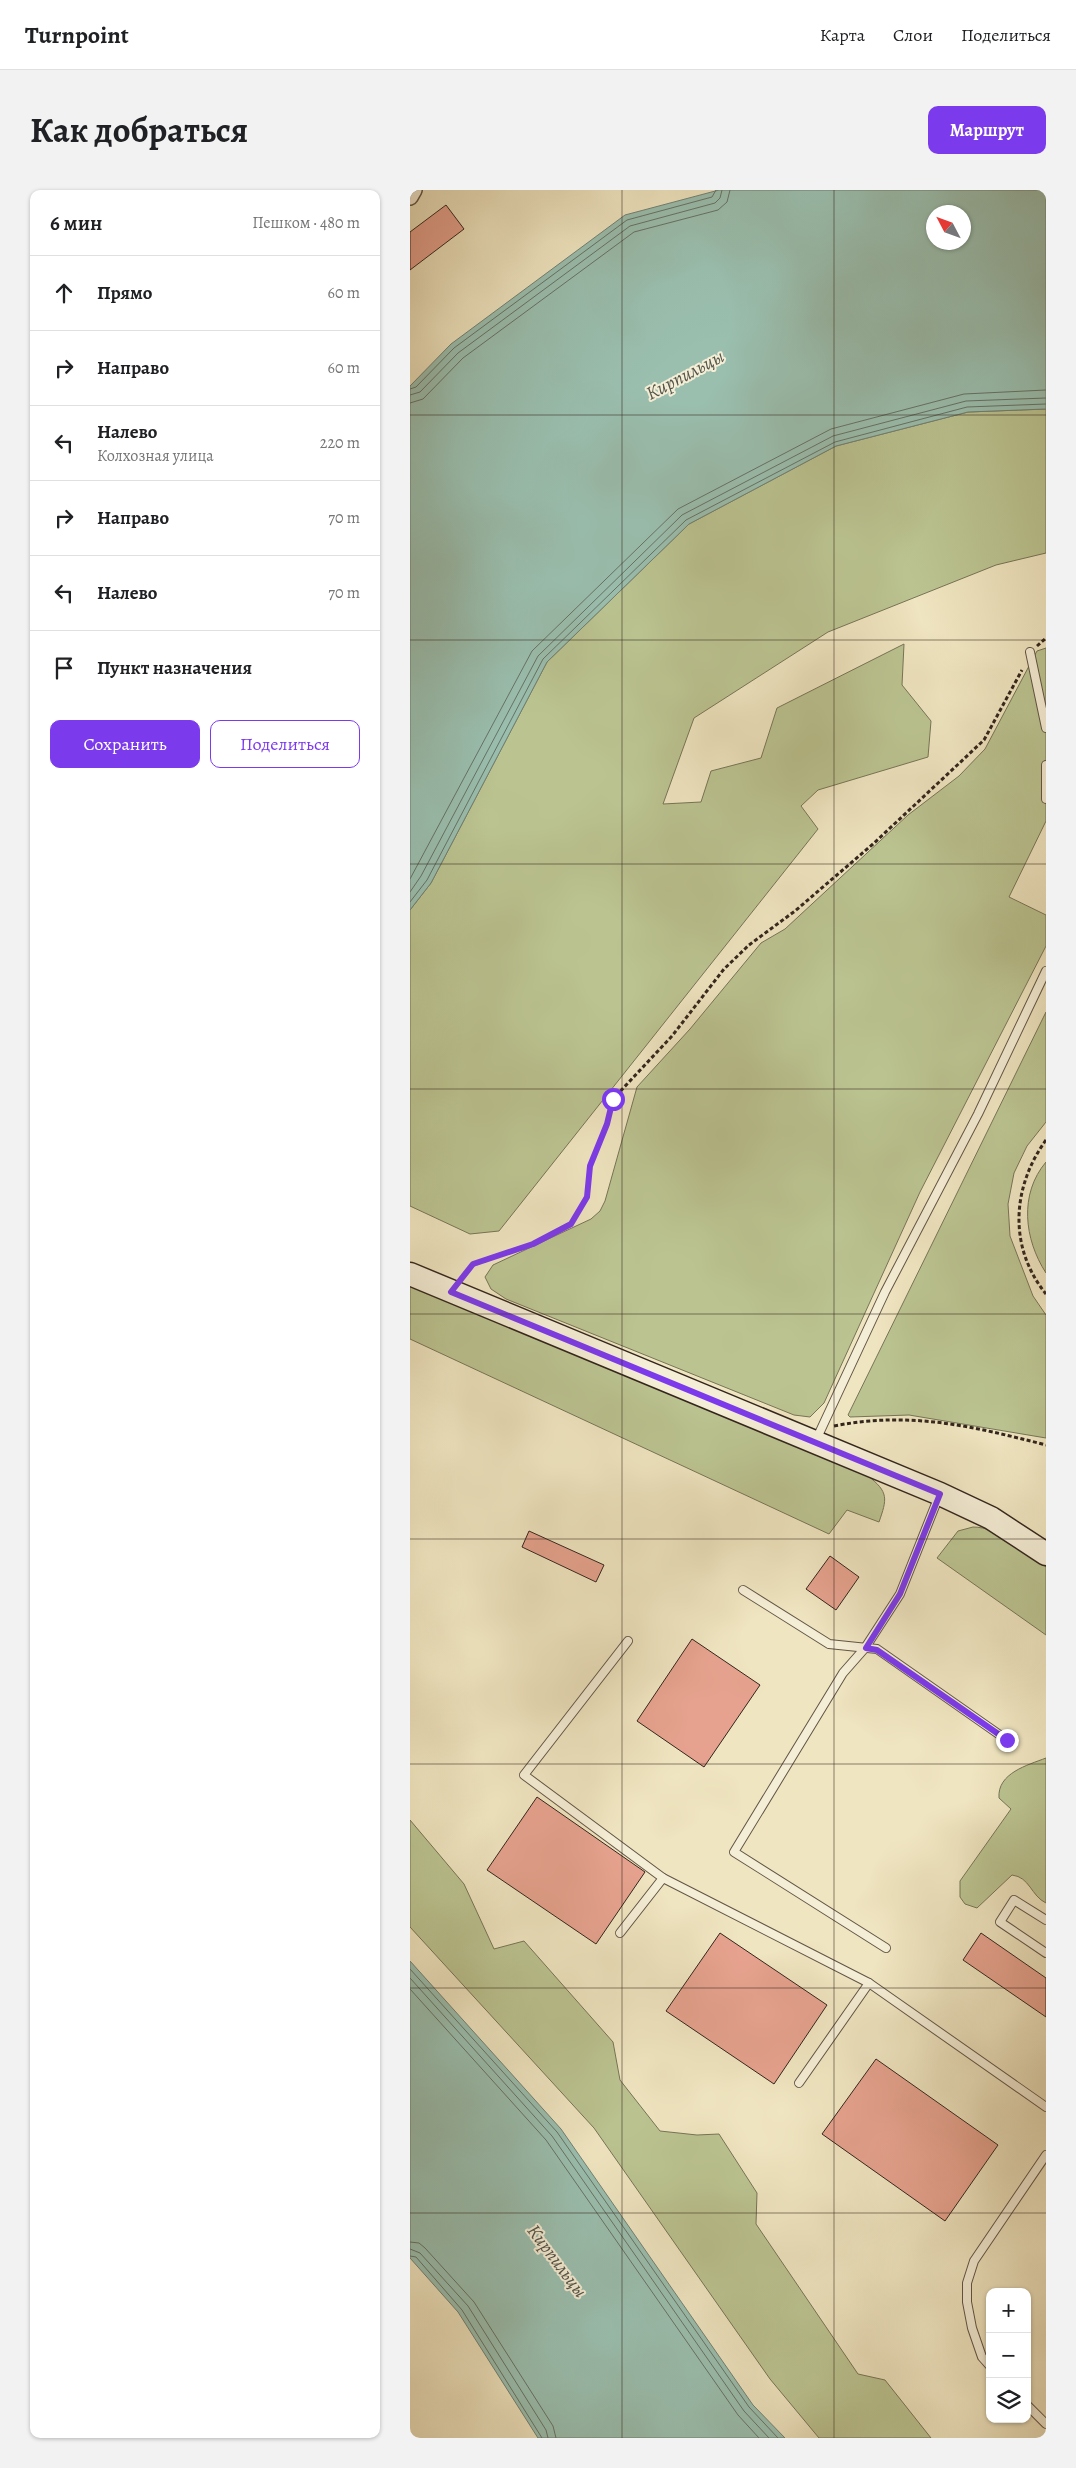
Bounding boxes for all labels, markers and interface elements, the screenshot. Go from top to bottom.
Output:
text: Turnpoint [25,19,129,51]
text: Карта [820,23,865,47]
text: Слои [893,23,933,47]
text: Поделиться [961,23,1051,47]
text: Как добраться [30,106,248,154]
button: Маршрут [928,106,1046,154]
north arrow [926,205,971,250]
text: 6 мин [50,209,102,237]
text: Пешком · 480 m [252,212,360,234]
icon: ahead [50,279,78,307]
text: Прямо [97,280,152,306]
text: 60 m [328,282,360,304]
water label: Кирпильцы [641,344,729,406]
icon: right [50,354,78,382]
text: Направо [97,355,169,381]
text: 60 m [328,357,360,379]
text: Налево [97,419,157,445]
icon: left [50,429,78,457]
text: 220 m [320,432,360,454]
text: Колхозная улица [97,445,214,467]
icon: right [50,504,78,532]
text: Направо [97,505,169,531]
text: 70 m [328,507,360,529]
icon: left [50,579,78,607]
text: Налево [97,580,157,606]
text: 70 m [328,582,360,604]
icon: arrive [50,654,78,682]
text: Пункт назначения [97,655,252,681]
button: Сохранить [50,720,200,768]
button: Поделиться [210,720,360,768]
route start [602,1088,625,1111]
route end [996,1729,1019,1752]
water label: Кирпильцы [521,2219,593,2303]
map controls [986,2288,1031,2423]
button: + [986,2288,1031,2333]
button: − [986,2333,1031,2378]
button: layers [986,2378,1031,2423]

